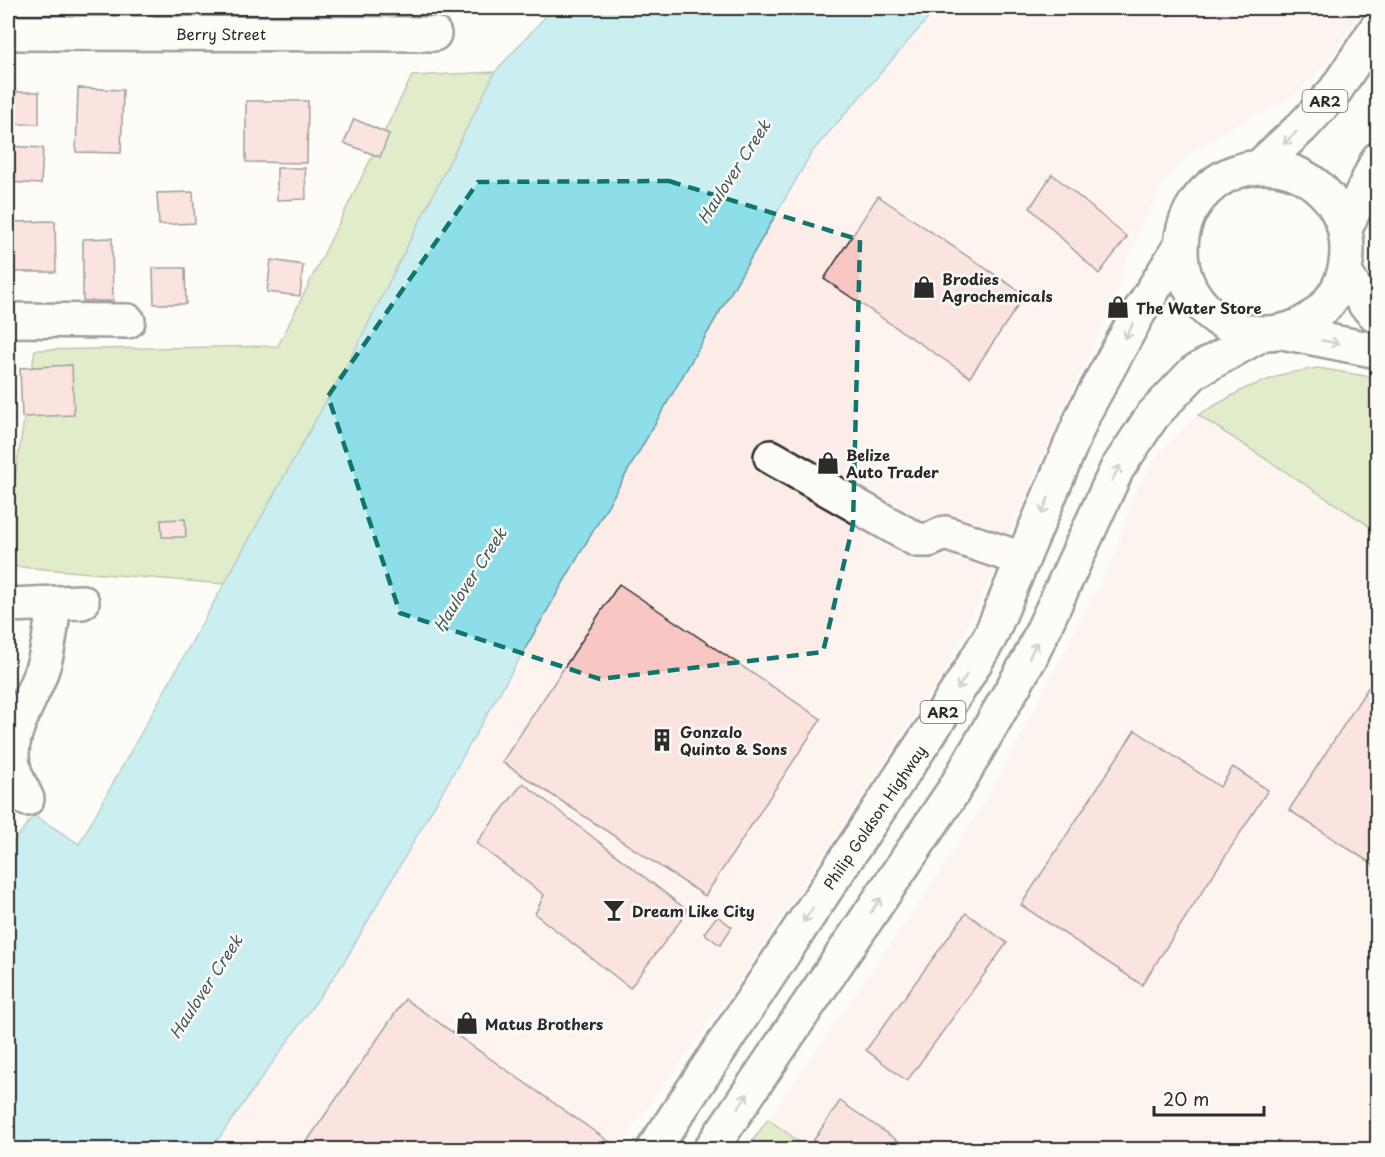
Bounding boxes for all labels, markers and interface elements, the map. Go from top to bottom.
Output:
street label: Berry Street [176,22,266,45]
road number: AR2 [1302,90,1348,112]
water label: Haulover Creek [690,113,776,228]
one-way arrow [1283,131,1298,145]
place label: Brodies Agrochemicals [942,267,1053,307]
shop icon: Brodies Agrochemicals [911,274,937,300]
shop icon: The Water Store [1105,294,1131,320]
place label: The Water Store [1136,296,1262,319]
one-way arrow [1123,321,1134,339]
one-way arrow [1320,337,1339,348]
place label: Belize Auto Trader [846,443,939,483]
shop icon: Belize Auto Trader [815,450,841,476]
one-way arrow [1110,465,1122,482]
one-way arrow [1038,497,1049,515]
water label: Haulover Creek [426,521,512,636]
one-way arrow [1028,641,1040,659]
one-way arrow [956,674,969,691]
road number: AR2 [920,701,966,723]
place label: Gonzalo Quinto & Sons [680,720,787,760]
building icon: Gonzalo Quinto & Sons [649,727,675,753]
street label: Philip Goldson Highway [817,740,931,894]
bar icon: Dream Like City [601,897,627,923]
one-way arrow [870,897,882,913]
place label: Dream Like City [632,899,755,922]
one-way arrow [802,906,814,923]
water label: Haulover Creek [162,928,248,1043]
shop icon: Matus Brothers [454,1010,480,1036]
place label: Matus Brothers [485,1012,603,1035]
scale bar [1154,1079,1264,1117]
text: 20 m [1163,1085,1209,1112]
one-way arrow [737,1093,749,1110]

